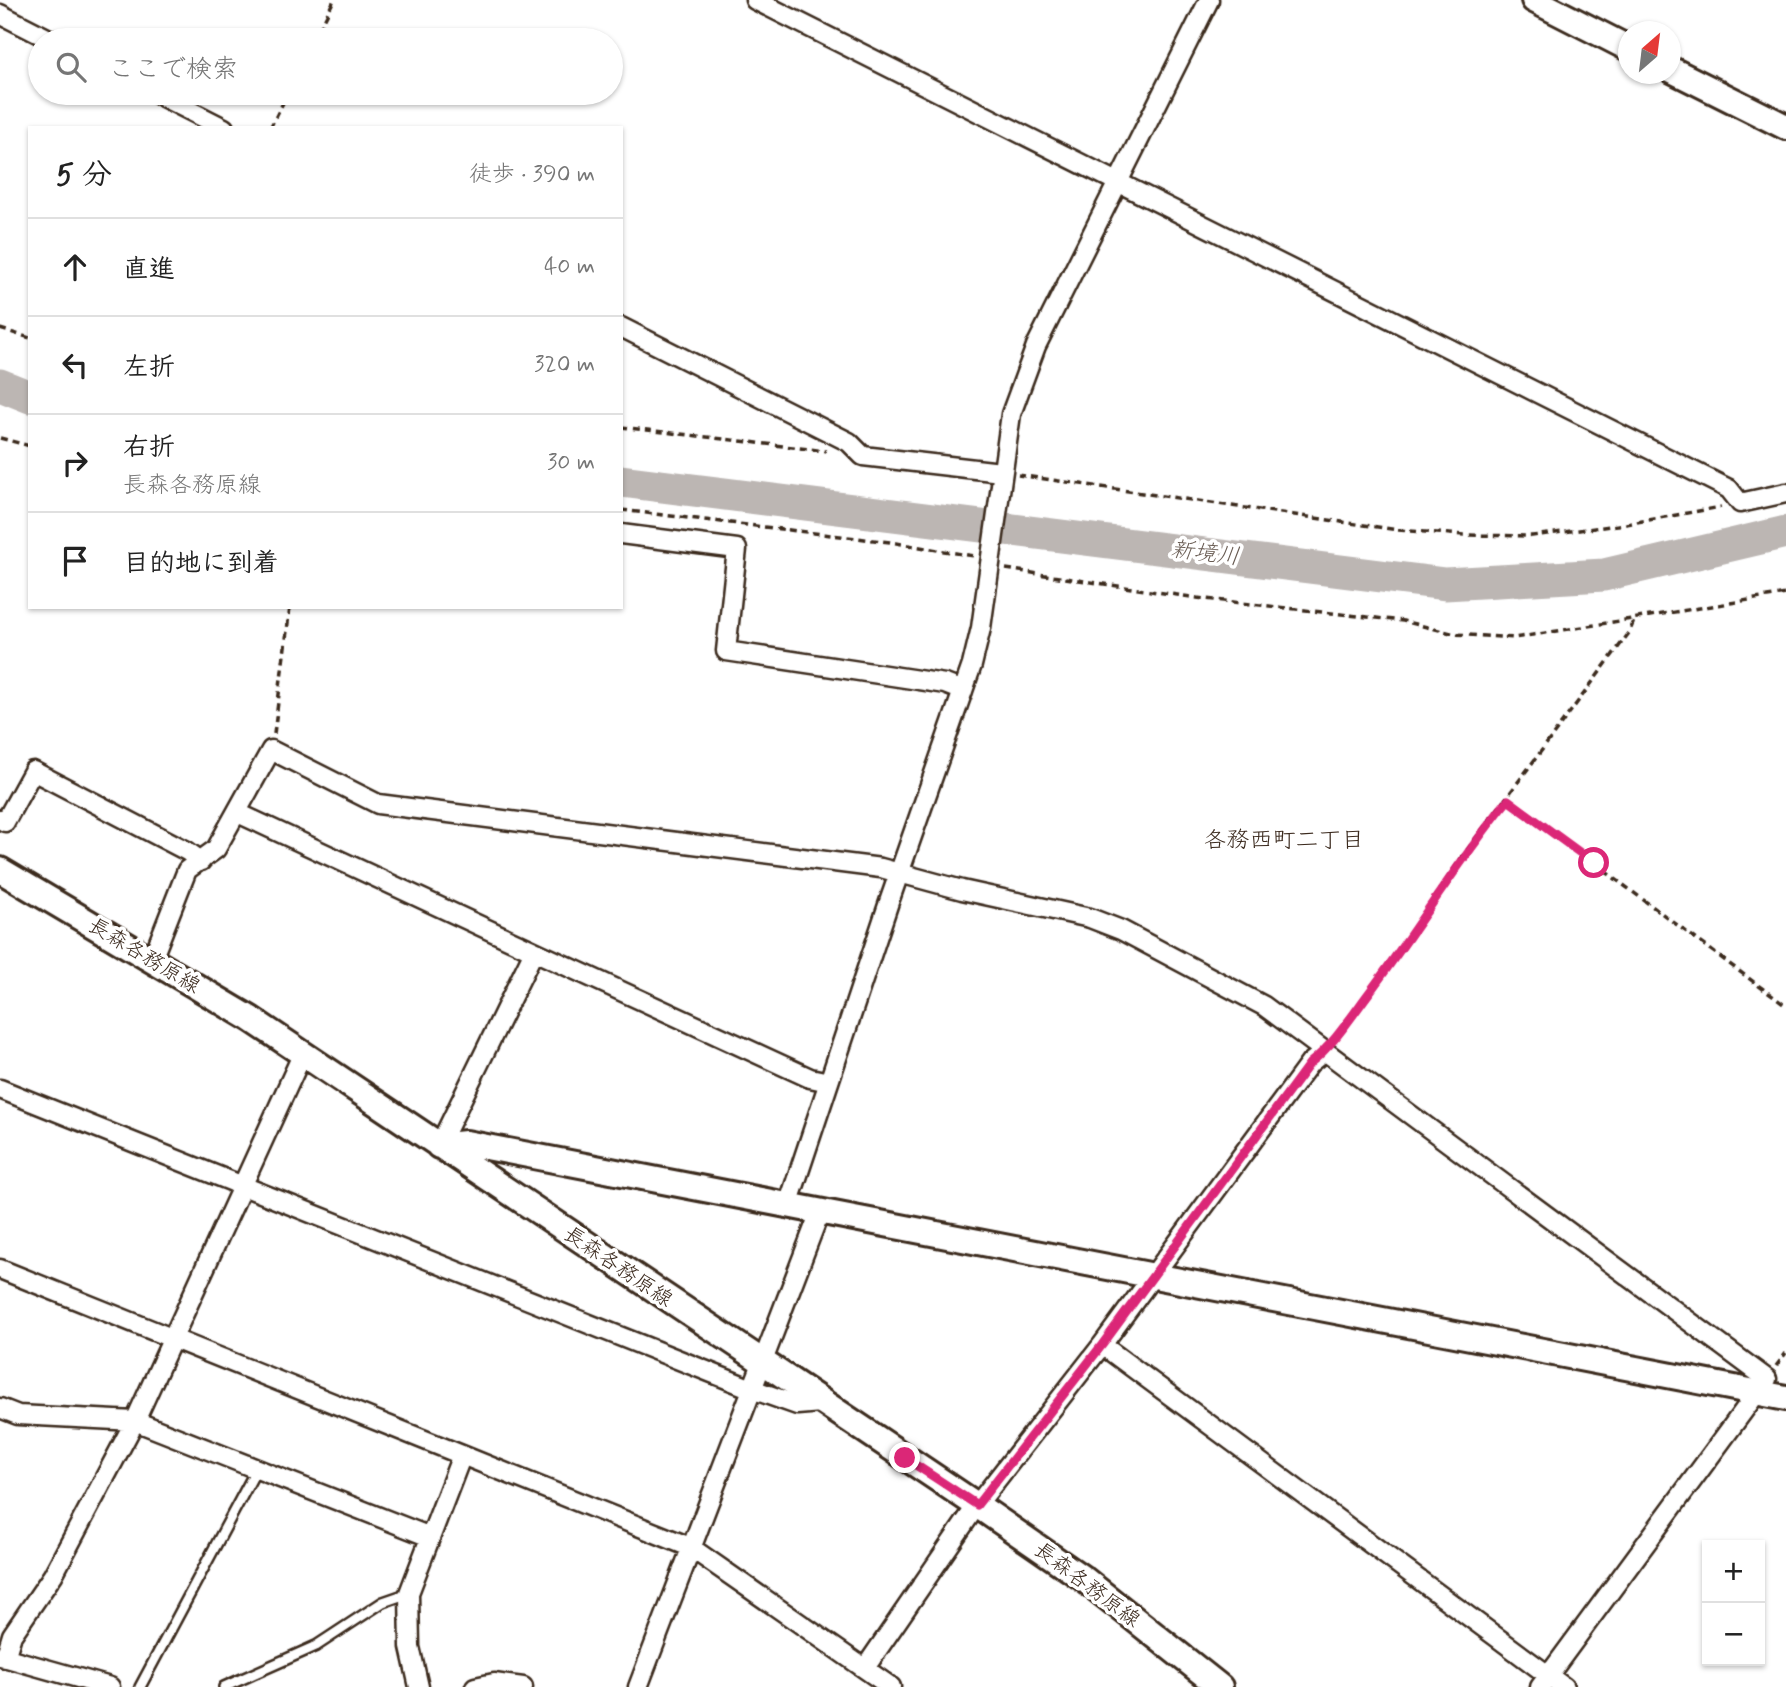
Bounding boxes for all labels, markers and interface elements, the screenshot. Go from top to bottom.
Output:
north arrow [1618,21,1681,84]
search box [28,28,623,105]
icon: search [52,48,90,86]
text: ここで検索 [108,53,238,87]
text: 5 分 [56,156,112,195]
text: 徒歩 · 390 m [469,160,595,190]
icon: ahead [56,248,94,286]
text: 40 m [544,252,595,282]
text: 直進 [123,253,175,287]
icon: left [56,346,94,384]
text: 320 m [534,350,595,380]
text: 左折 [123,351,175,385]
text: 右折 [123,431,175,465]
icon: right [56,444,94,482]
text: 30 m [547,448,595,478]
text: 長森各務原線 [123,471,261,501]
water label: 新境川 [1169,535,1241,573]
icon: arrive [56,542,94,580]
text: 目的地に到着 [123,547,279,581]
district label: 各務西町二丁目 [1204,826,1365,856]
route start [1578,847,1609,878]
street label: 長森各務原線 [83,912,205,1000]
street label: 長森各務原線 [558,1220,678,1314]
route end [889,1442,920,1473]
street label: 長森各務原線 [1028,1536,1146,1634]
map controls [1702,1540,1765,1666]
button: + [1702,1540,1765,1603]
button: − [1702,1603,1765,1666]

